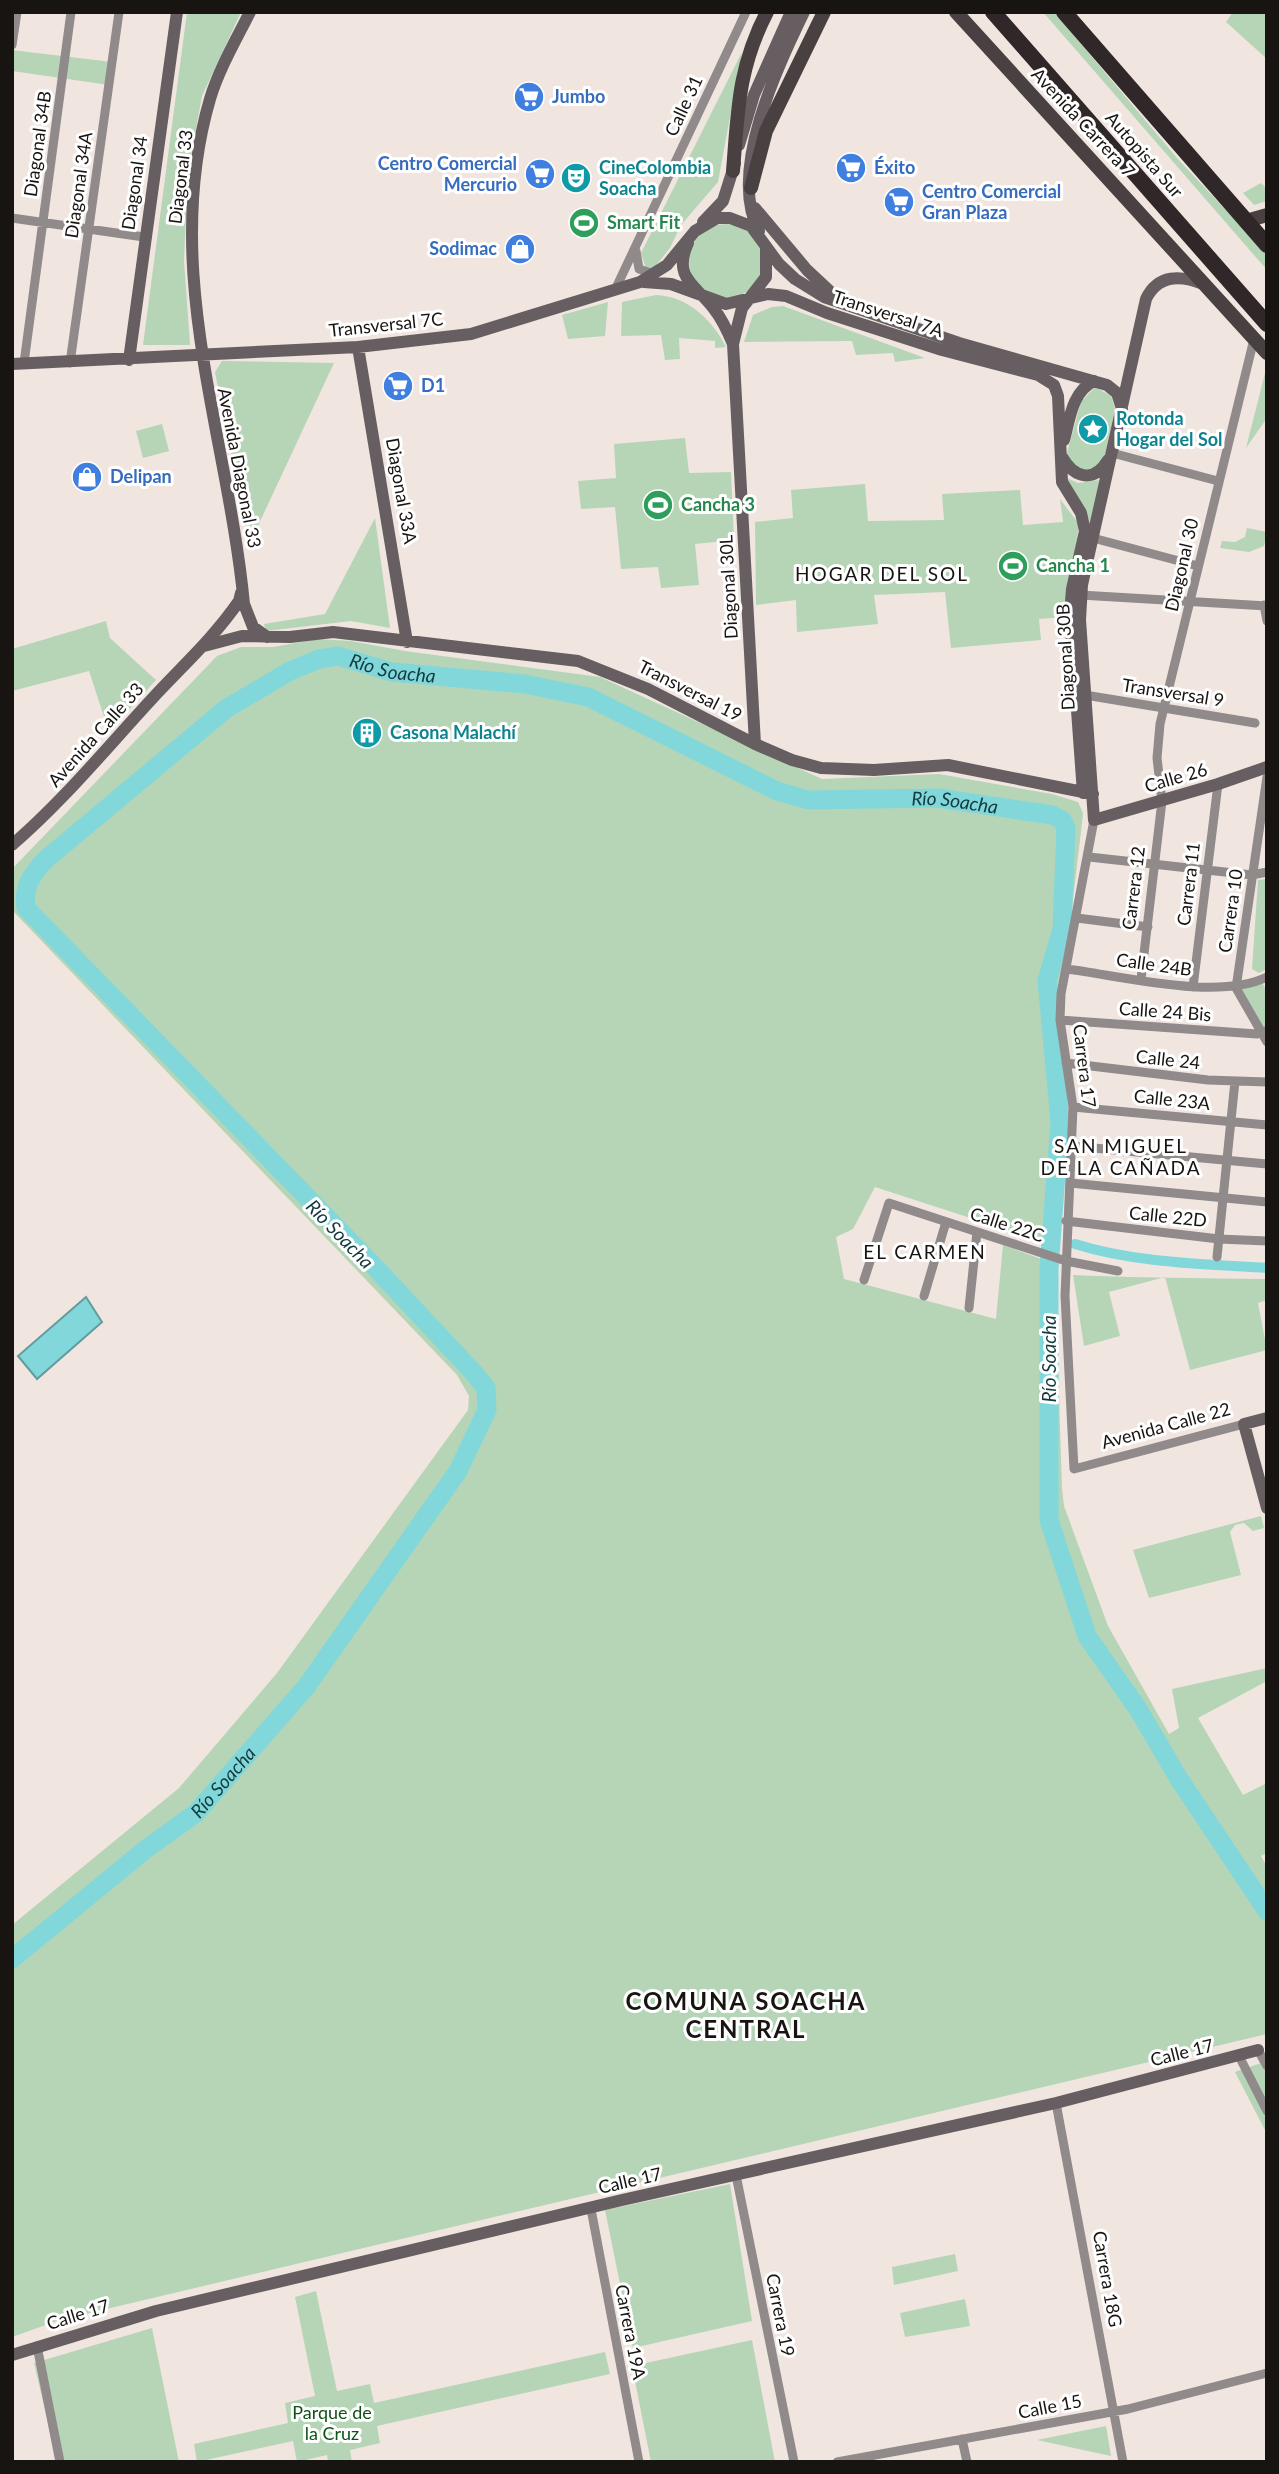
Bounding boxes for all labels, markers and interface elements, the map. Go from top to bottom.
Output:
street label: Avenida Carrera 7 [1027,63,1140,182]
street label: Calle 31 [660,72,707,139]
supermarket icon: Jumbo [512,80,546,114]
place label: Jumbo [552,85,605,107]
street label: Diagonal 34B [19,90,55,198]
street label: Autopista Sur [1101,107,1188,202]
street label: Diagonal 33 [163,128,197,225]
street label: Diagonal 34A [60,129,96,239]
street label: Diagonal 34 [117,134,152,231]
supermarket icon: Éxito [834,151,868,185]
place label: Centro Comercial Mercurio [378,152,517,195]
place label: CineColombia Soacha [599,156,711,199]
place label: Éxito [874,156,915,178]
supermarket icon: Centro Comercial Mercurio [523,157,557,191]
theatre icon: CineColombia Soacha [559,161,593,195]
place label: Centro Comercial Gran Plaza [922,180,1061,223]
supermarket icon: Centro Comercial Gran Plaza [882,185,916,219]
sports icon: Smart Fit [567,206,601,240]
place label: Smart Fit [607,211,680,233]
shop icon: Sodimac [503,232,537,266]
place label: Sodimac [429,237,497,259]
street label: Transversal 7A [830,285,947,342]
street label: Transversal 7C [328,307,444,341]
supermarket icon: D1 [381,369,415,403]
place label: D1 [421,374,445,396]
street label: Avenida Diagonal 33 [214,386,266,550]
place label: Rotonda Hogar del Sol [1116,407,1223,450]
place icon: Rotonda Hogar del Sol [1076,412,1110,446]
street label: Diagonal 33A [382,436,422,546]
shop icon: Delipan [70,460,104,494]
place label: Delipan [110,465,172,487]
sports icon: Cancha 3 [641,488,675,522]
place label: Cancha 3 [681,493,755,515]
street label: Diagonal 30 [1160,516,1202,614]
street label: Diagonal 30L [714,534,742,640]
sports icon: Cancha 1 [996,549,1030,583]
place label: Cancha 1 [1036,554,1110,576]
district label: HOGAR DEL SOL [795,562,969,585]
street label: Diagonal 30B [1051,603,1079,711]
water label: Río Soacha [347,648,437,687]
street label: Transversal 19 [635,655,746,726]
street label: Transversal 9 [1121,673,1226,711]
street label: Avenida Calle 33 [43,678,148,791]
building icon: Casona Malachí [350,716,384,750]
place label: Casona Malachí [390,721,517,743]
street label: Calle 26 [1142,758,1210,796]
water label: Río Soacha [911,786,1000,818]
street label: Carrera 11 [1172,841,1204,927]
street label: Carrera 12 [1117,845,1149,931]
street label: Carrera 10 [1213,868,1247,954]
street label: Calle 24B [1115,948,1193,980]
street label: Calle 24 Bis [1118,997,1212,1025]
street label: Carrera 17 [1069,1023,1101,1109]
street label: Calle 24 [1135,1045,1201,1073]
street label: Calle 23A [1133,1084,1212,1114]
district label: SAN MIGUEL DE LA CAÑADA [1041,1134,1202,1179]
water label: Río Soacha [302,1194,379,1273]
street label: Calle 22D [1128,1201,1208,1231]
street label: Calle 22C [968,1202,1047,1246]
district label: EL CARMEN [863,1240,987,1263]
water label: Río Soacha [1037,1315,1060,1403]
street label: Avenida Calle 22 [1099,1397,1233,1453]
water label: Río Soacha [185,1741,260,1822]
district label: COMUNA SOACHA CENTRAL [626,1986,866,2043]
street label: Calle 17 [1148,2034,1216,2071]
street label: Calle 17 [596,2162,664,2198]
street label: Carrera 18G [1089,2229,1127,2329]
street label: Carrera 19 [762,2271,800,2358]
street label: Carrera 19A [611,2282,651,2382]
street label: Calle 17 [44,2294,112,2334]
street label: Calle 15 [1016,2389,1084,2423]
park label: Parque de la Cruz [292,2401,372,2444]

